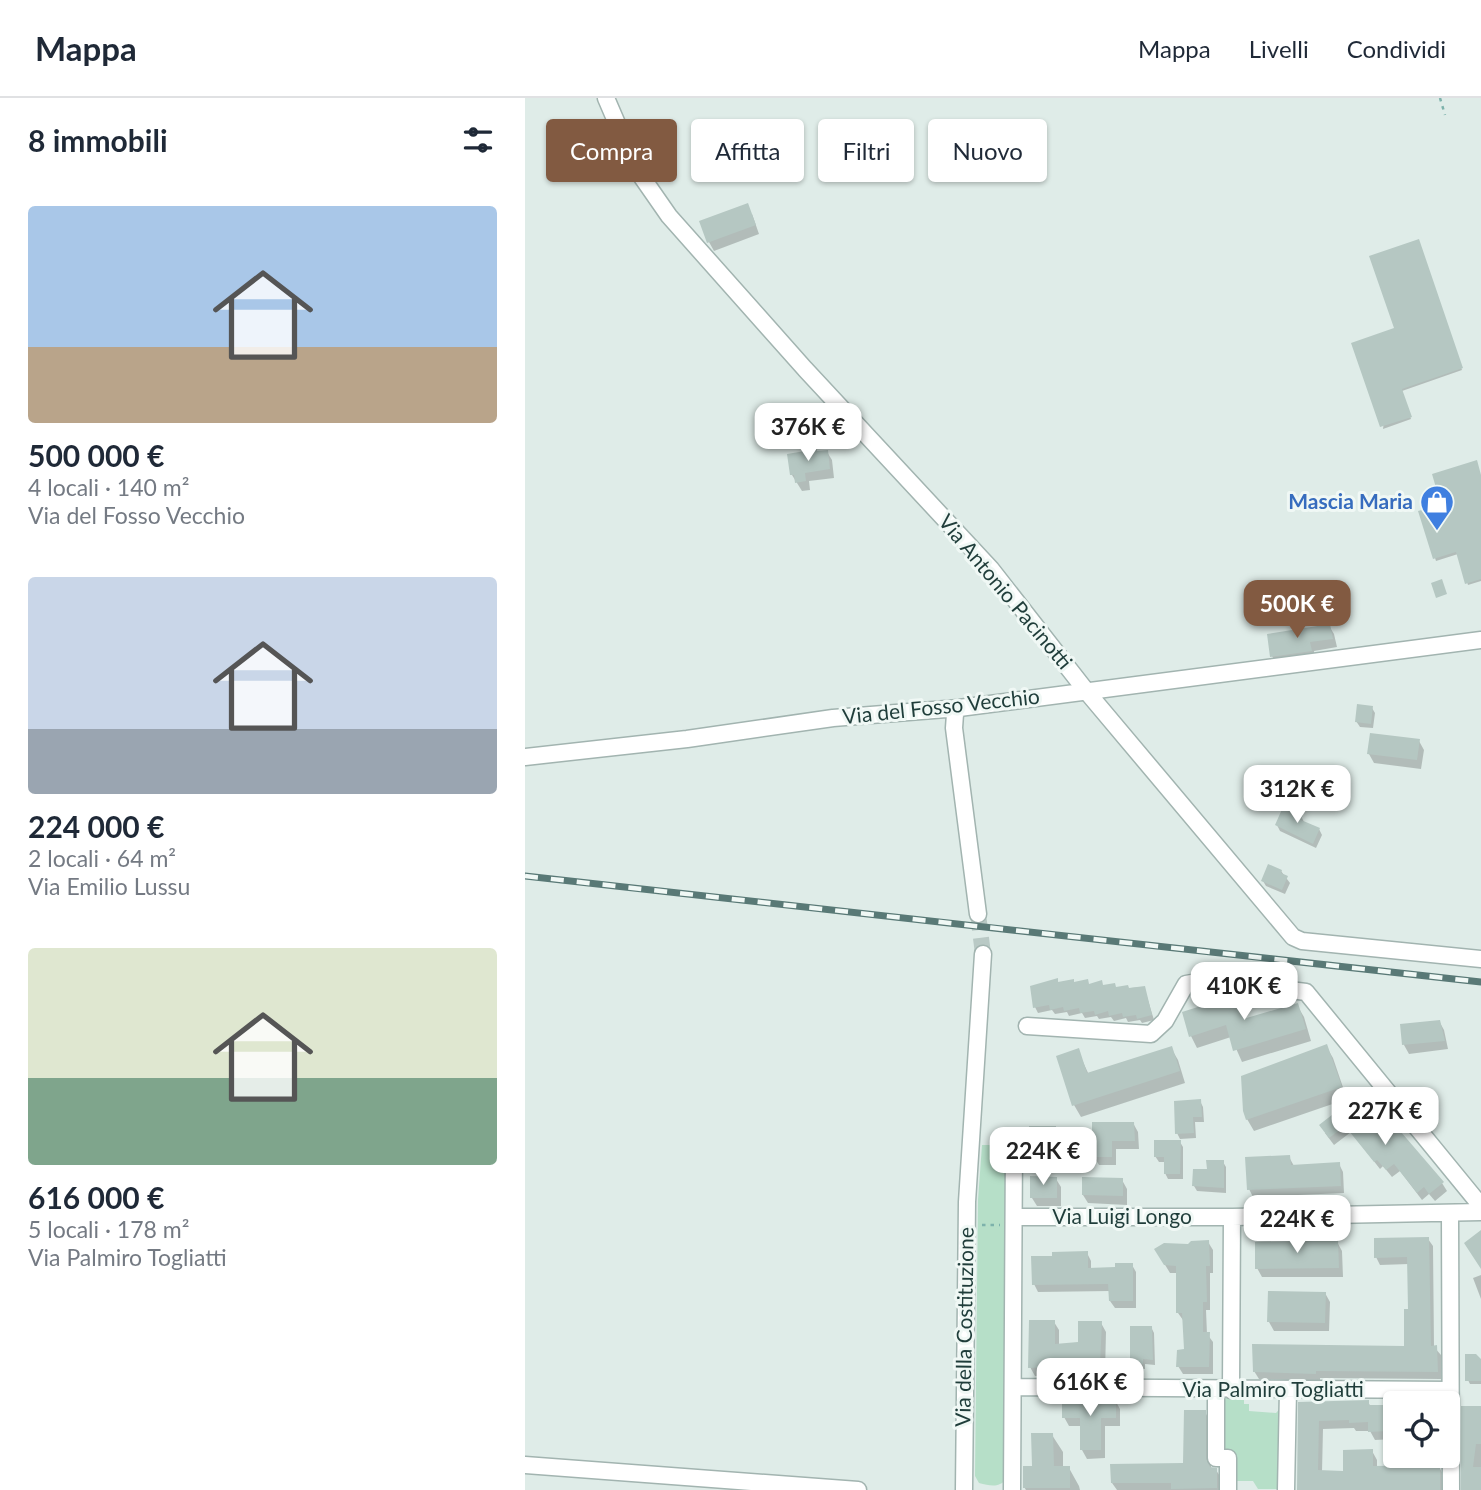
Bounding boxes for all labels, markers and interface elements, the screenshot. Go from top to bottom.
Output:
text: Mappa [35,28,137,68]
text: Mappa [1138,34,1211,63]
text: Livelli [1249,34,1309,63]
text: Condividi [1347,34,1446,63]
chip: Compra [546,119,677,182]
chip: Affitta [691,119,804,182]
chip: Filtri [818,119,914,182]
chip: Nuovo [928,119,1047,182]
icon: filters [459,121,497,159]
text: 8 immobili [28,122,168,158]
icon: home [200,252,326,378]
pin: 376K € [751,404,865,463]
text: 376K € [771,412,845,440]
text: 500 000 € [28,437,164,473]
text: 4 locali · 140 m² [28,473,189,501]
shop icon: Mascia Maria [1418,483,1456,532]
place label: Mascia Maria [1288,488,1413,513]
text: Via del Fosso Vecchio [28,501,245,529]
street label: Via Antonio Pacinotti [934,509,1078,673]
pin: 500K € [1240,580,1354,640]
text: 500K € [1260,589,1334,617]
icon: home [200,623,326,749]
street label: Via del Fosso Vecchio [841,683,1041,728]
pin: 312K € [1240,766,1354,825]
text: 312K € [1260,774,1334,802]
text: 224 000 € [28,808,164,844]
text: 2 locali · 64 m² [28,844,176,872]
text: Via Emilio Lussu [28,872,190,900]
pin: 410K € [1187,962,1301,1022]
text: 410K € [1207,971,1281,999]
icon: home [200,994,326,1120]
pin: 227K € [1328,1088,1442,1147]
text: 227K € [1348,1096,1422,1124]
pin: 224K € [986,1128,1100,1187]
text: 224K € [1006,1136,1080,1164]
text: 616 000 € [28,1179,164,1215]
pin: 224K € [1240,1196,1354,1255]
street label: Via Luigi Longo [1052,1203,1192,1228]
text: 224K € [1260,1204,1334,1232]
text: 5 locali · 178 m² [28,1215,189,1243]
street label: Via della Costituzione [949,1227,978,1427]
text: Via Palmiro Togliatti [28,1243,227,1271]
pin: 616K € [1033,1358,1147,1418]
text: 616K € [1053,1367,1127,1395]
street label: Via Palmiro Togliatti [1182,1376,1364,1401]
map controls [1383,1391,1460,1468]
button: locate [1383,1391,1460,1468]

